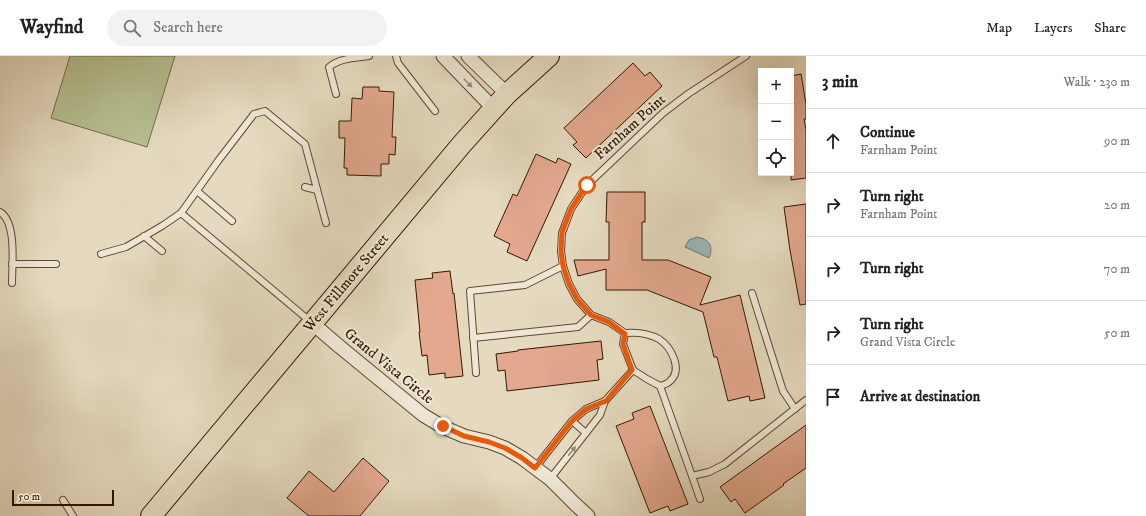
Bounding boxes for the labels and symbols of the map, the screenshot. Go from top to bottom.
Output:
one-way arrow [464,78,473,88]
street label: Farnham Point [590,90,670,164]
route start [578,176,596,194]
street label: West Fillmore Street [298,230,393,337]
street label: Grand Vista Circle [340,324,438,408]
route end [434,417,452,435]
one-way arrow [568,445,577,456]
scale bar [12,488,114,507]

